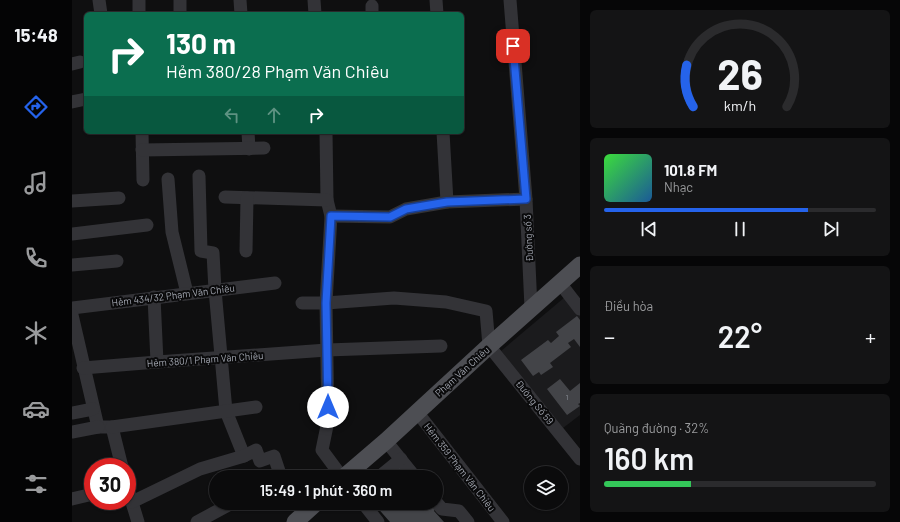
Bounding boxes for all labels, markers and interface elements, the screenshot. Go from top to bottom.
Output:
text: 15:48 [14,24,58,46]
text: 130 m [166,26,236,60]
icon: right [100,28,152,80]
pin [496,29,530,63]
icon: arrive [502,35,524,57]
text: 26 [717,48,763,98]
text: Hẻm 380/28 Phạm Văn Chiêu [166,60,389,82]
icon: directions [22,93,50,121]
text: km/h [724,97,756,114]
icon: left [221,104,243,126]
icon: ahead [263,104,285,126]
icon: right [305,104,327,126]
text: 101.8 FM [664,161,717,179]
icon: music [22,169,50,197]
text: Nhạc [664,179,693,195]
street label: Đường số 3 [521,214,535,262]
icon: previous [638,218,660,240]
icon: pause [729,218,751,240]
icon: next [820,218,842,240]
icon: phone [22,244,50,272]
street label: Hẻm 434/32 Phạm Văn Chiêu [111,281,235,309]
text: Điều hòa [604,298,653,314]
text: 22° [718,318,762,354]
icon: climate [22,319,50,347]
text: − [604,323,615,349]
text: + [865,323,876,349]
street label: Phạm Văn Chiêu [432,343,492,399]
street label: Hẻm 380/1 Phạm Văn Chiêu [146,349,264,369]
street label: Đường Số 59 [513,377,557,427]
position arrow [307,386,349,428]
house number: 1 [566,392,569,402]
icon: car [22,395,50,423]
street label: Hẻm 359 Phạm Văn Chiêu [422,420,498,514]
text: Quãng đường · 32% [604,420,709,436]
text: 160 km [604,440,694,476]
speed limit sign: 30 [84,458,136,510]
map controls [524,466,568,510]
button: layers [524,466,568,510]
icon: filters [22,470,50,498]
text: 15:49 · 1 phút · 360 m [260,481,392,499]

